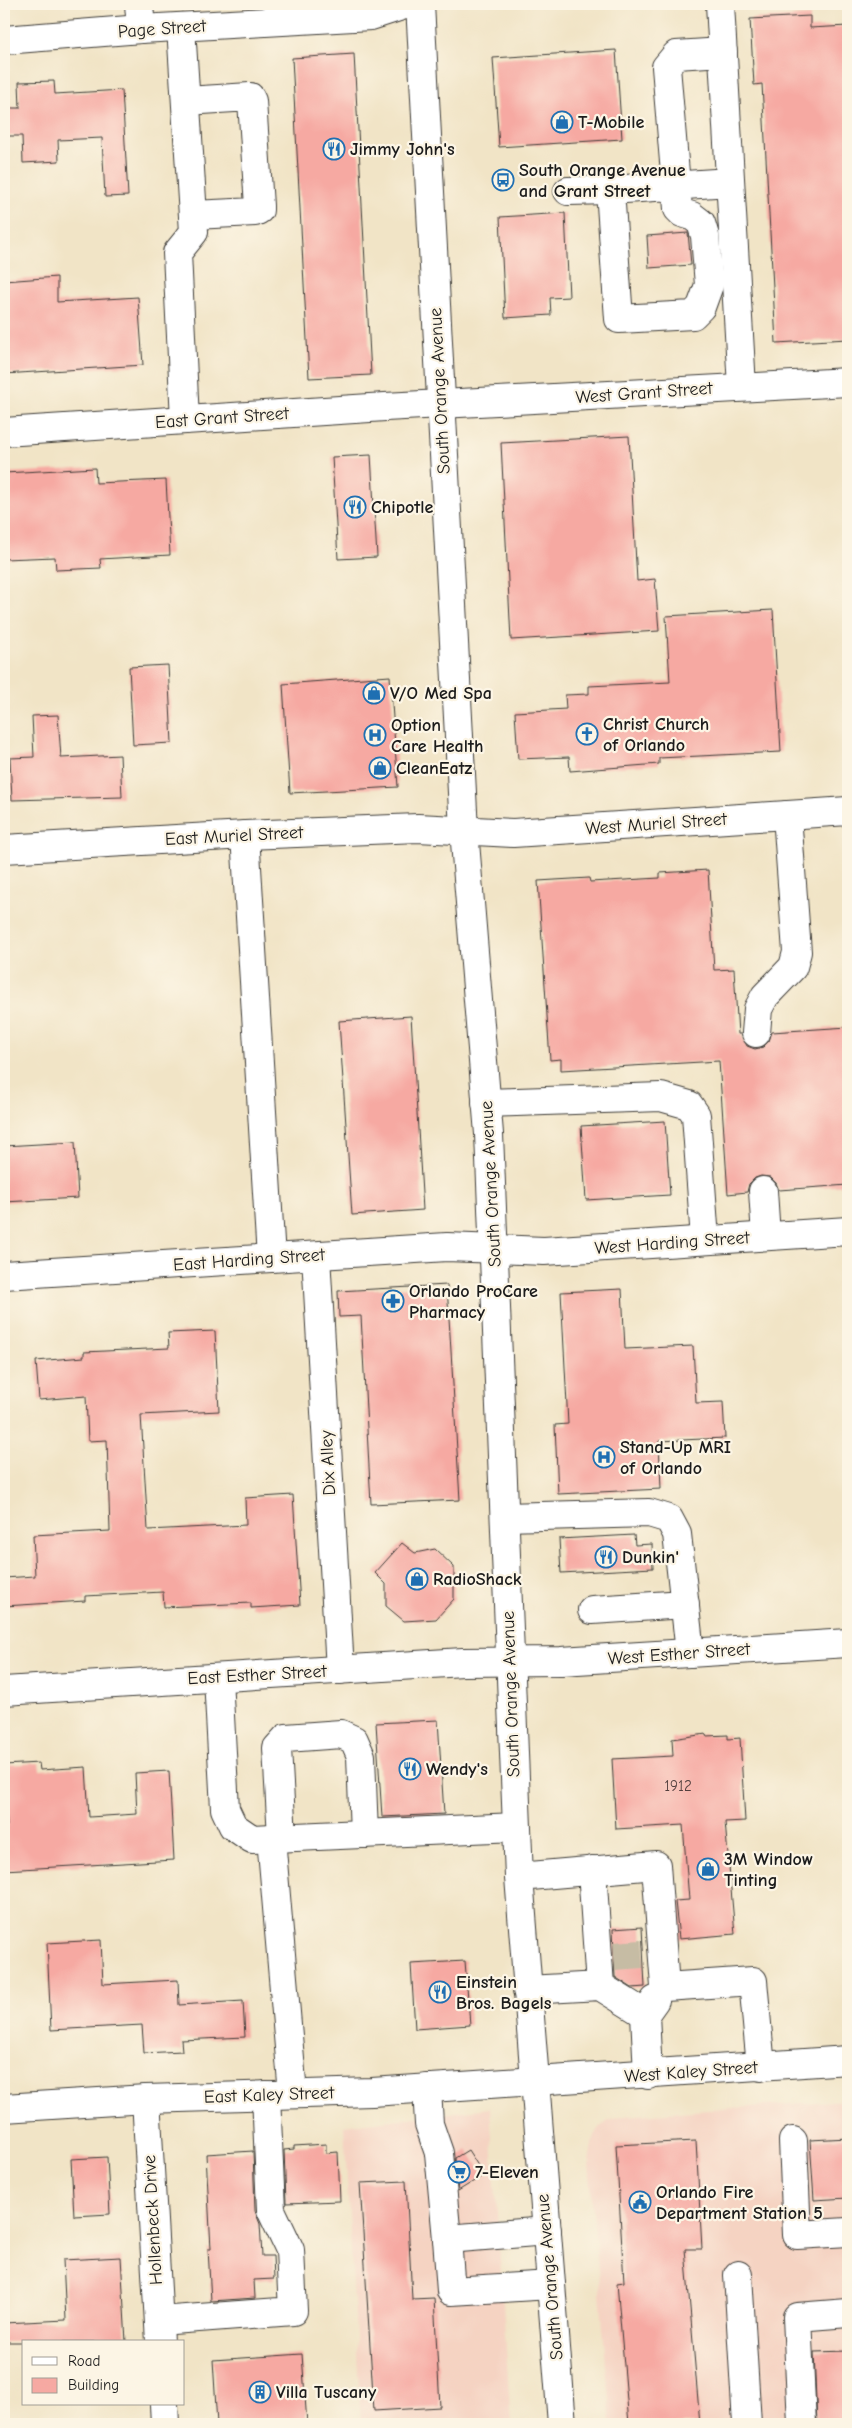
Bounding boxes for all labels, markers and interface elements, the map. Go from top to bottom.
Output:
street label: Page Street [117,15,208,43]
shop icon: T-Mobile [550,110,574,134]
place label: T-Mobile [578,112,644,133]
restaurant icon: Jimmy John's [322,137,346,161]
place label: Jimmy John's [350,139,455,160]
place label: South Orange Avenue and Grant Street [519,160,686,202]
bus stop icon: South Orange Avenue and Grant Street [491,168,515,192]
street label: South Orange Avenue [425,307,455,475]
street label: West Grant Street [575,378,714,408]
street label: East Grant Street [154,403,290,433]
restaurant icon: Chipotle [343,495,367,519]
place label: Chipotle [371,497,433,518]
shop icon: V/O Med Spa [362,681,386,705]
place label: V/O Med Spa [390,683,492,704]
place label: Christ Church of Orlando [603,714,709,756]
place label: Option Care Health [391,715,483,757]
church icon: Christ Church of Orlando [575,722,599,746]
hospital icon: Option Care Health [363,723,387,747]
shop icon: CleanEatz [368,756,392,780]
place label: CleanEatz [396,758,473,779]
street label: West Muriel Street [585,809,728,839]
street label: East Muriel Street [164,822,304,850]
street label: South Orange Avenue [476,1100,506,1268]
street label: West Harding Street [594,1227,751,1259]
street label: East Harding Street [172,1244,326,1276]
place label: Orlando ProCare Pharmacy [409,1281,538,1323]
pharmacy icon: Orlando ProCare Pharmacy [381,1289,405,1313]
street label: Dix Alley [316,1429,340,1496]
place label: Stand-Up MRI of Orlando [620,1437,731,1479]
hospital icon: Stand-Up MRI of Orlando [592,1445,616,1469]
restaurant icon: Dunkin' [594,1545,618,1569]
place label: Dunkin' [622,1547,679,1568]
shop icon: RadioShack [405,1567,429,1591]
place label: RadioShack [433,1569,522,1590]
street label: South Orange Avenue [498,1610,524,1778]
street label: West Esther Street [607,1638,752,1669]
street label: East Esther Street [187,1661,328,1689]
restaurant icon: Wendy's [398,1757,422,1781]
place label: Wendy's [426,1759,488,1780]
house number: 1912 [664,1777,692,1795]
place label: 3M Window Tinting [724,1849,813,1891]
shop icon: 3M Window Tinting [696,1857,720,1881]
place label: Einstein Bros. Bagels [456,1972,552,2014]
restaurant icon: Einstein Bros. Bagels [428,1980,452,2004]
street label: West Kaley Street [624,2057,759,2087]
street label: East Kaley Street [204,2082,335,2108]
street label: Hollenbeck Drive [139,2154,167,2286]
supermarket icon: 7-Eleven [447,2160,471,2184]
place label: 7-Eleven [475,2162,539,2183]
place label: Orlando Fire Department Station 5 [656,2182,823,2224]
public building icon: Orlando Fire Department Station 5 [628,2190,652,2214]
street label: South Orange Avenue [532,2193,568,2361]
legend [22,2340,185,2406]
text: Road [68,2352,100,2370]
text: Building [68,2376,119,2394]
building icon: Villa Tuscany [248,2380,272,2404]
place label: Villa Tuscany [276,2382,377,2403]

